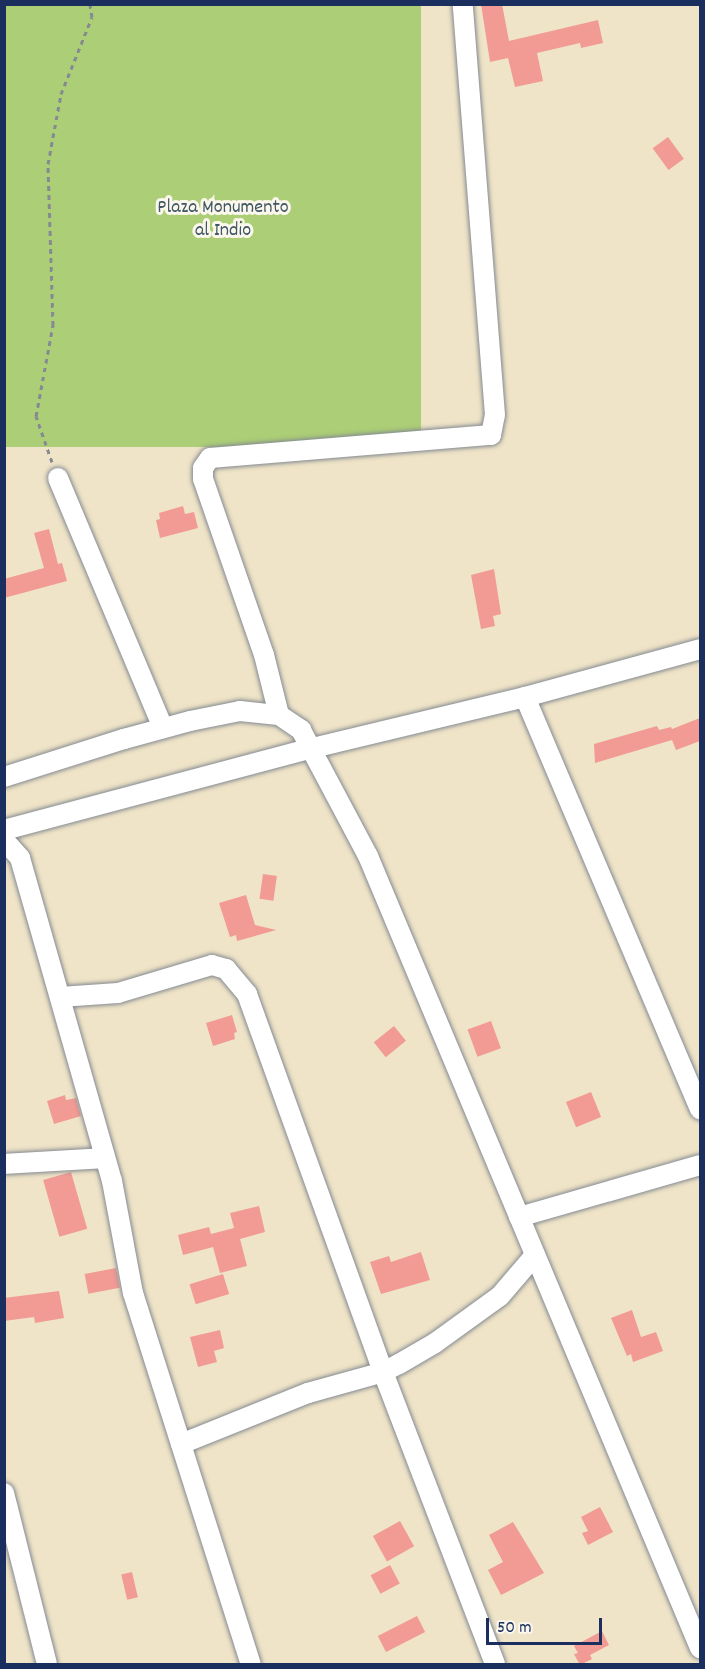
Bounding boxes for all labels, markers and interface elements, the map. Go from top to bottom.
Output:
park label: Plaza Monumento al Indio [157,197,289,244]
scale bar [489,1606,604,1644]
text: 50 m [497,1616,532,1641]

